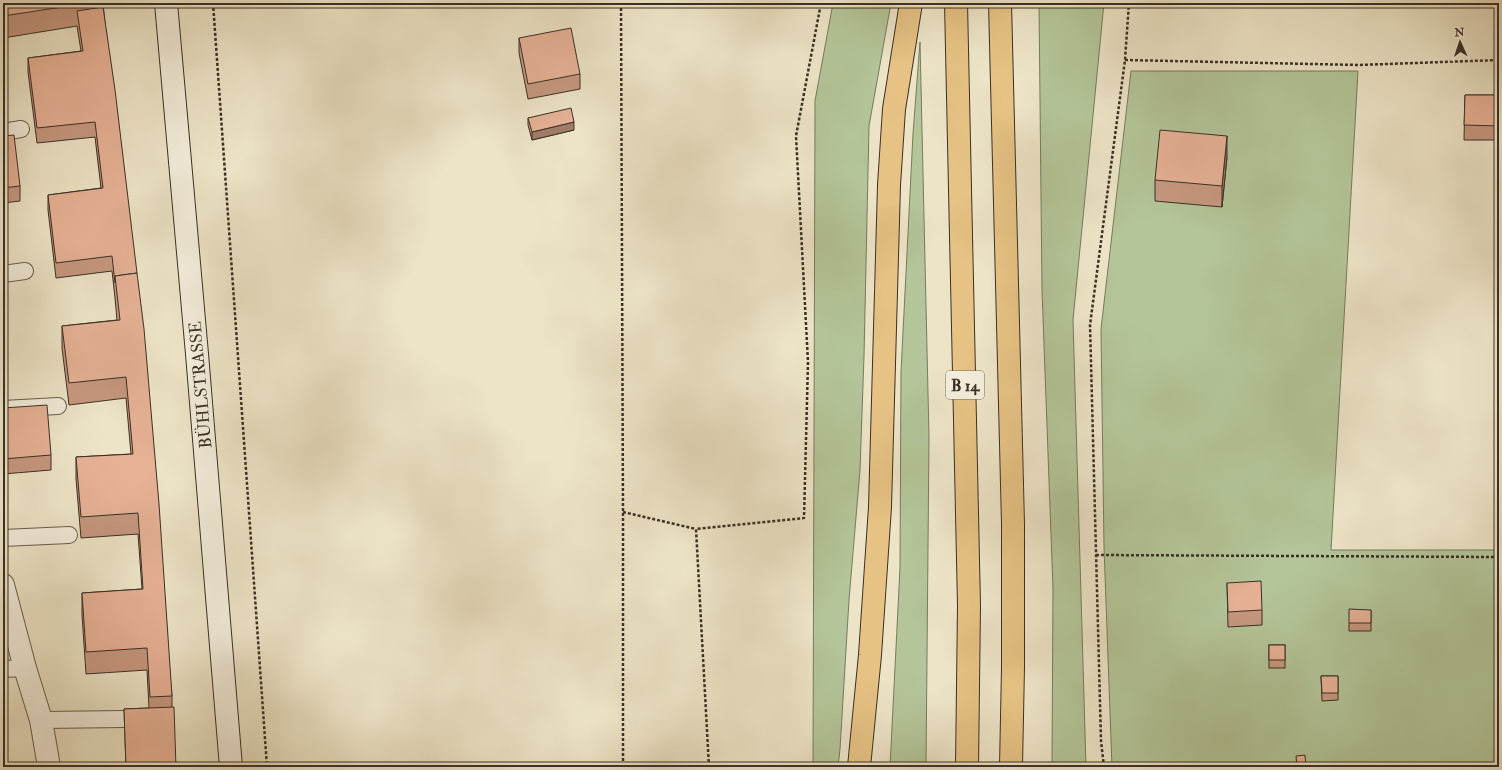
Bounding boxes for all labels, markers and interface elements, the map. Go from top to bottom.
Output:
north arrow [1440,22,1480,62]
text: N [1453,26,1466,39]
street label: BÜHLSTRASSE [184,320,217,449]
road number: B 14 [946,371,984,399]

